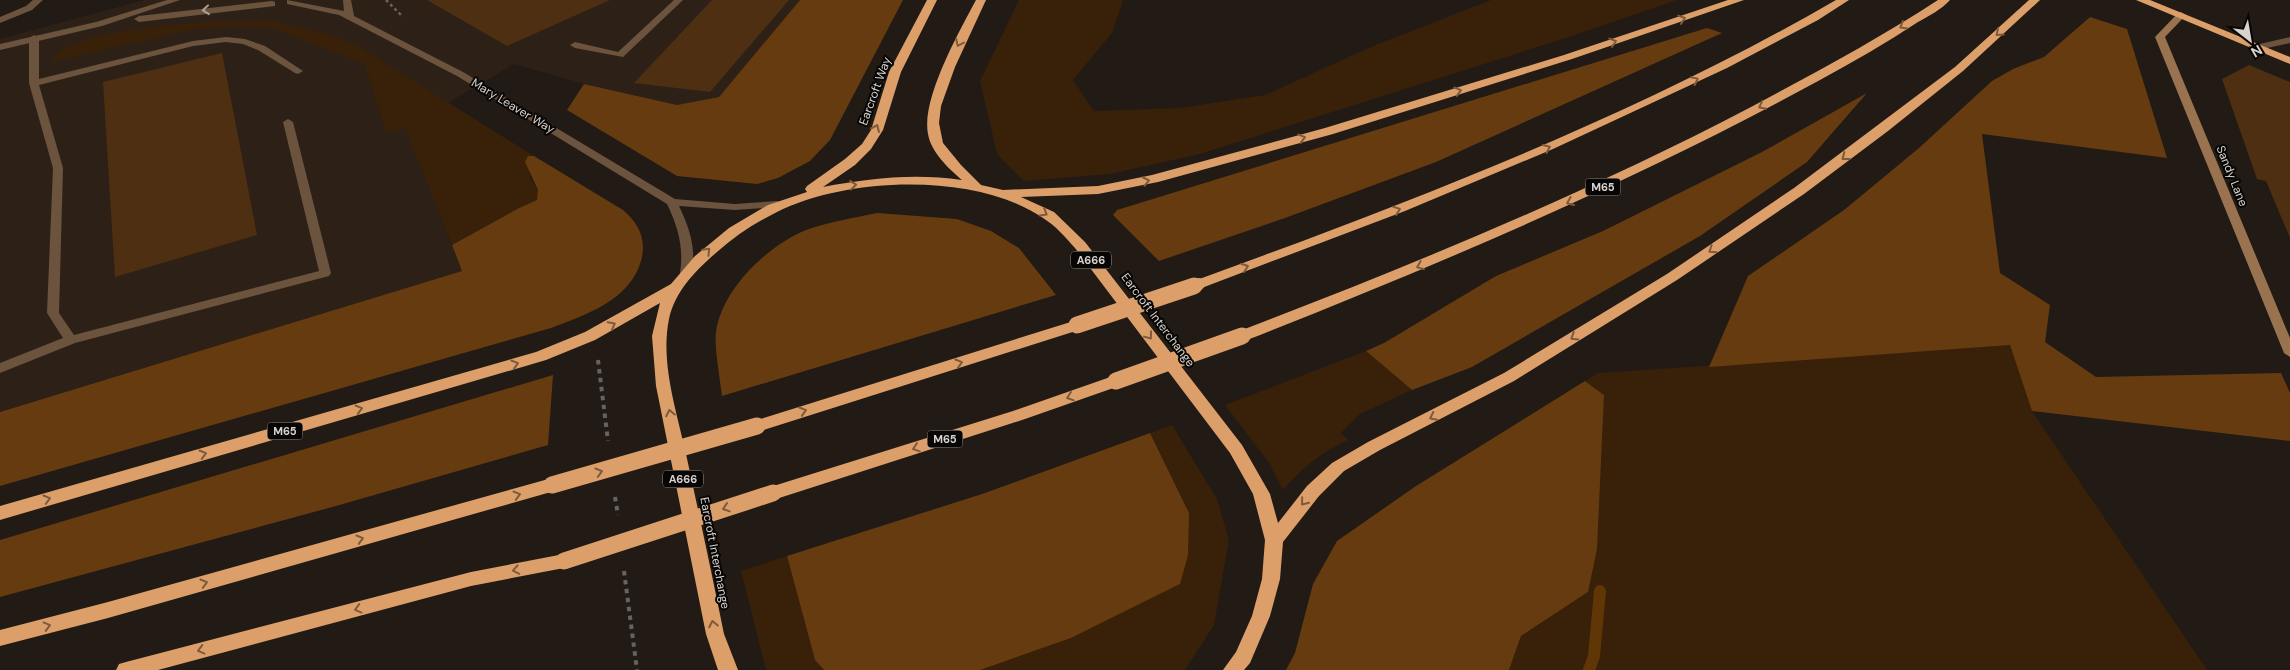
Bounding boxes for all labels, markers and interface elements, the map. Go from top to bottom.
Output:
one-way arrow [201,4,209,15]
one-way arrow [1678,15,1686,25]
north arrow [2225,15,2275,65]
one-way arrow [1900,20,1909,30]
one-way arrow [1995,27,2004,36]
one-way arrow [955,38,965,47]
one-way arrow [1608,38,1617,48]
text: N [2248,41,2266,61]
street label: Earcroft Way [855,54,895,127]
street label: Mary Leaver Way [468,75,558,137]
one-way arrow [1689,76,1698,86]
one-way arrow [1453,87,1462,97]
one-way arrow [1759,100,1768,110]
one-way arrow [870,124,881,133]
one-way arrow [1298,134,1306,144]
street label: Sandy Lane [2213,143,2252,209]
one-way arrow [1542,144,1551,154]
one-way arrow [1842,152,1851,160]
one-way arrow [1141,176,1150,187]
road number: M65 [1586,178,1620,196]
one-way arrow [849,180,857,191]
one-way arrow [1566,195,1575,206]
one-way arrow [1039,206,1048,216]
one-way arrow [1392,206,1401,216]
one-way arrow [1708,244,1717,254]
one-way arrow [701,248,710,257]
road number: A666 [1071,252,1111,268]
one-way arrow [1416,259,1425,270]
one-way arrow [1240,263,1249,273]
street label: Earcroft Interchange [1117,270,1199,370]
one-way arrow [607,321,616,331]
one-way arrow [1143,330,1152,340]
one-way arrow [1571,331,1580,341]
one-way arrow [510,359,519,369]
one-way arrow [954,359,962,369]
one-way arrow [1066,391,1075,401]
one-way arrow [355,405,363,415]
one-way arrow [799,407,807,417]
one-way arrow [665,409,676,417]
one-way arrow [1429,411,1438,421]
road number: M65 [268,422,302,440]
road number: M65 [928,430,962,448]
one-way arrow [912,443,920,453]
one-way arrow [198,450,207,460]
one-way arrow [594,467,602,477]
road number: A666 [663,470,703,488]
one-way arrow [512,490,521,501]
one-way arrow [42,495,50,505]
street label: Earcroft Interchange [696,496,734,610]
one-way arrow [1302,496,1310,505]
one-way arrow [723,503,731,513]
one-way arrow [356,534,365,545]
one-way arrow [512,565,520,575]
one-way arrow [199,579,208,589]
one-way arrow [354,603,363,614]
one-way arrow [708,619,718,628]
one-way arrow [43,621,52,632]
one-way arrow [197,645,206,655]

